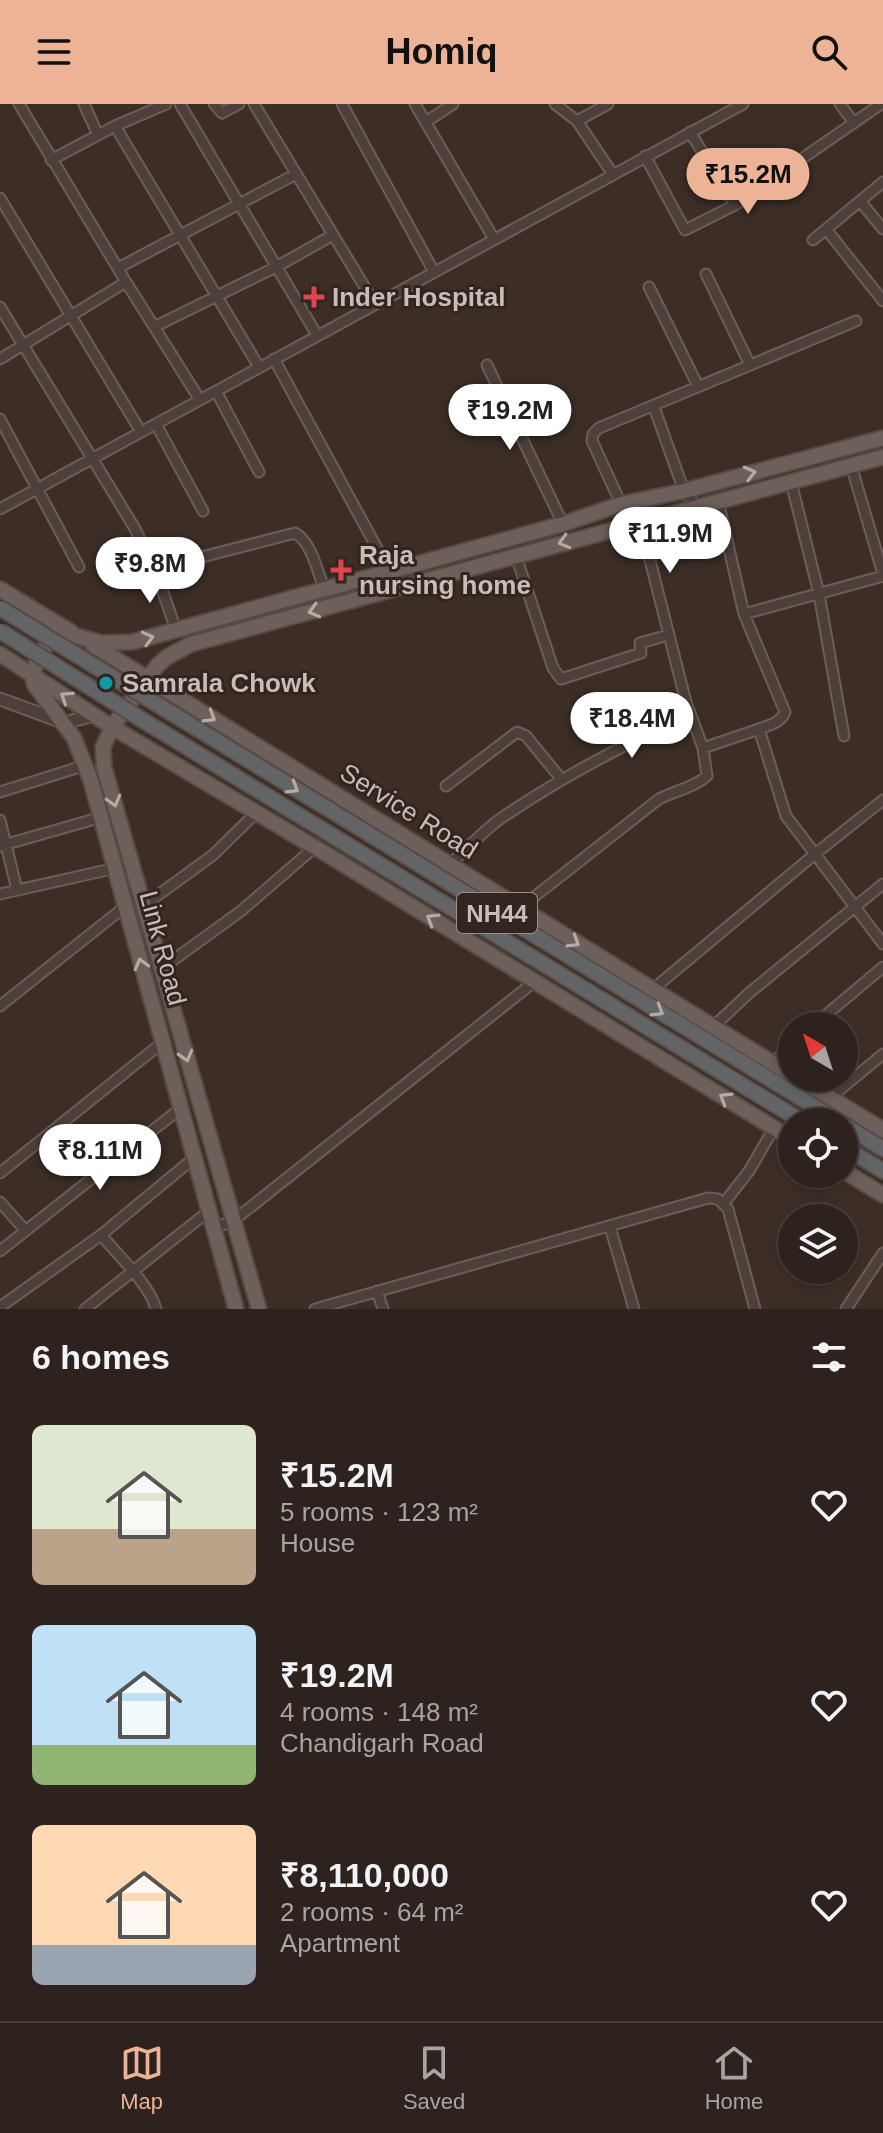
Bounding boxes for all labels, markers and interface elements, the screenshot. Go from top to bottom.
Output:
icon: menu [32,30,76,74]
icon: search [807,30,851,74]
text: Homiq [386,31,498,72]
pin: ₹15.2M [683,148,813,216]
text: ₹15.2M [704,159,792,189]
place label: Inder Hospital [332,282,505,312]
marker: Inder Hospital [303,286,325,308]
pin: ₹19.2M [445,384,575,452]
text: ₹19.2M [466,395,554,425]
one-way arrow [742,466,756,483]
pin: ₹11.9M [605,507,735,575]
text: ₹11.9M [627,518,713,548]
one-way arrow [558,533,572,549]
pin: ₹9.8M [94,537,206,605]
place label: Raja nursing home [359,540,531,600]
text: ₹9.8M [114,548,186,578]
marker: Raja nursing home [330,559,352,581]
one-way arrow [307,602,321,618]
one-way arrow [140,630,154,647]
place label: Samrala Chowk [122,668,316,698]
marker: Samrala Chowk [97,674,115,692]
one-way arrow [60,691,75,706]
pin: ₹18.4M [567,692,697,760]
text: ₹18.4M [588,703,676,733]
one-way arrow [201,707,216,722]
street label: Service Road [335,757,483,865]
one-way arrow [284,778,299,794]
one-way arrow [104,794,121,808]
street label: Link Road [133,888,193,1008]
road number: NH44 [457,893,537,933]
one-way arrow [426,914,440,929]
one-way arrow [565,932,580,947]
one-way arrow [134,957,151,971]
one-way arrow [649,1001,664,1017]
north arrow [778,1012,858,1092]
map controls [778,1012,858,1284]
one-way arrow [177,1048,193,1062]
one-way arrow [719,1093,734,1108]
button: locate [778,1108,858,1188]
pin: ₹8.11M [35,1124,165,1192]
text: ₹8.11M [57,1135,143,1165]
button: layers [778,1204,858,1284]
icon: filters [807,1335,851,1379]
text: 6 homes [32,1338,170,1376]
text: ₹15.2M [280,1456,394,1494]
icon: home [96,1457,192,1553]
icon: heart [807,1483,851,1527]
text: 5 rooms · 123 m² [280,1497,478,1527]
text: House [280,1528,355,1558]
text: ₹19.2M [280,1656,394,1694]
icon: home [96,1657,192,1753]
icon: heart [807,1683,851,1727]
text: 4 rooms · 148 m² [280,1697,478,1727]
text: Chandigarh Road [280,1728,484,1758]
text: ₹8,110,000 [280,1856,449,1894]
icon: home [96,1857,192,1953]
icon: heart [807,1883,851,1927]
text: 2 rooms · 64 m² [280,1897,464,1927]
text: Apartment [280,1928,400,1958]
tab: Map [120,2041,164,2115]
tab: Saved [403,2041,465,2115]
tab: Home [705,2041,763,2115]

